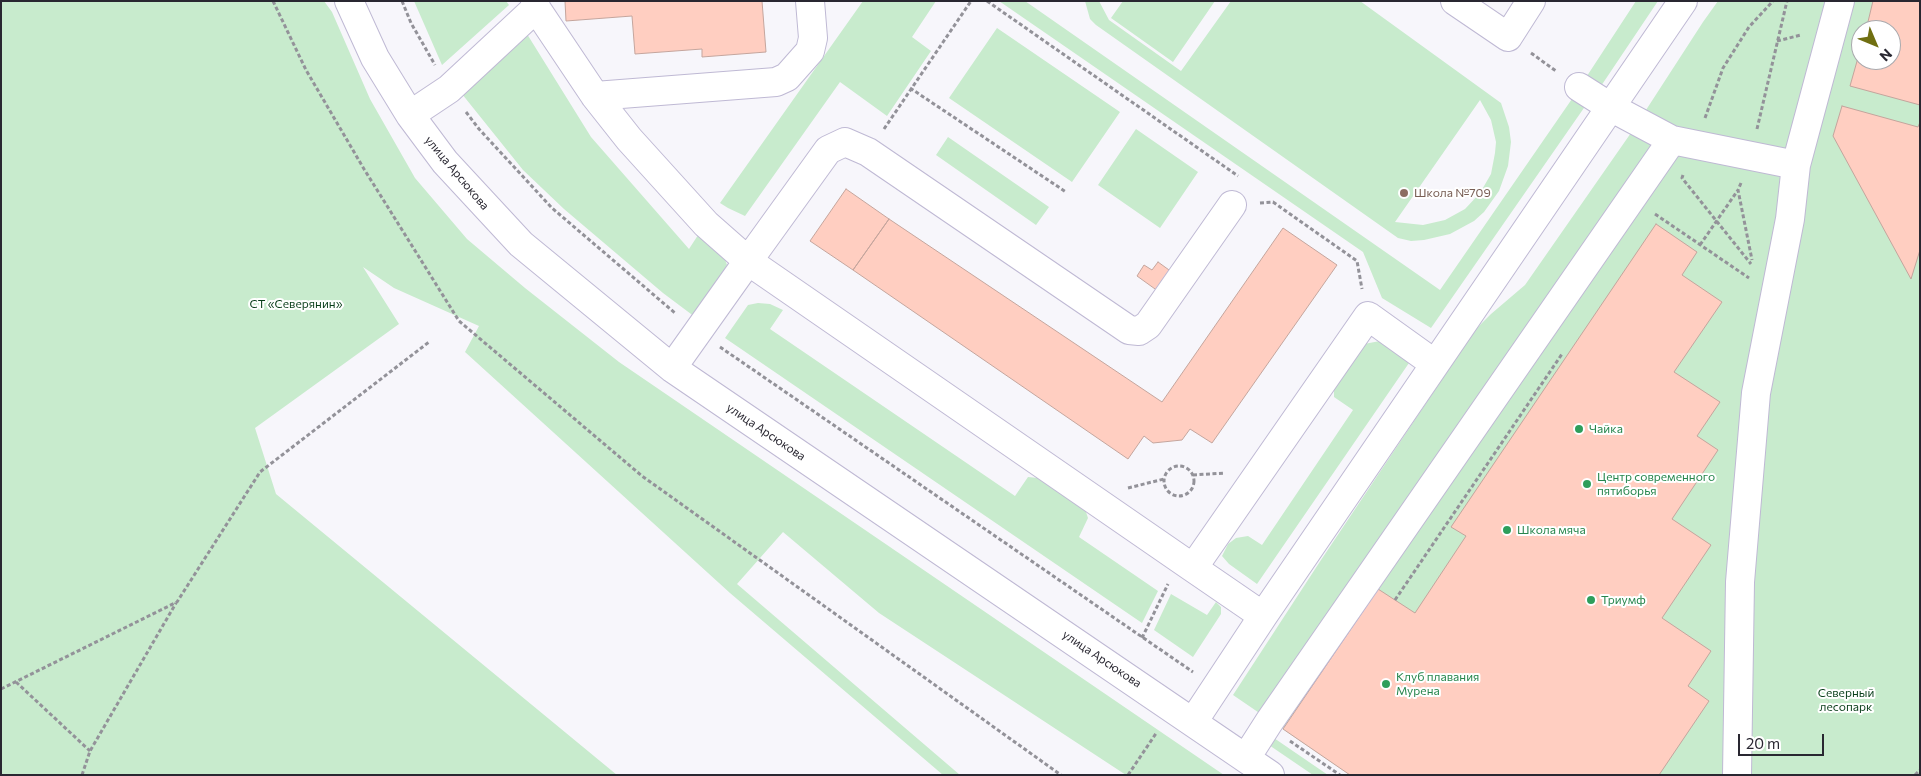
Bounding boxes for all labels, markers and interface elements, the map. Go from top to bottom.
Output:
north arrow [1851,20,1901,70]
text: N [1877,46,1896,65]
street label: улица Арсюкова [422,133,492,213]
place label: Школа №709 [1414,186,1491,200]
marker: Школа №709 [1398,187,1410,199]
park label: СТ «Северянин» [250,297,342,311]
street label: улица Арсюкова [724,400,808,464]
place label: Чайка [1589,422,1623,436]
marker: Чайка [1573,423,1585,435]
place label: Центр современного пятиборья [1597,470,1715,498]
marker: Центр современного пятиборья [1581,478,1593,490]
place label: Школа мяча [1517,523,1586,537]
marker: Школа мяча [1501,524,1513,536]
place label: Триумф [1601,593,1646,607]
marker: Триумф [1585,594,1597,606]
street label: улица Арсюкова [1060,627,1144,691]
place label: Клуб плавания Мурена [1396,670,1479,698]
marker: Клуб плавания Мурена [1380,678,1392,690]
park label: Северный лесопарк [1818,686,1874,714]
scale bar [1741,724,1827,756]
text: 20 m [1746,734,1780,752]

